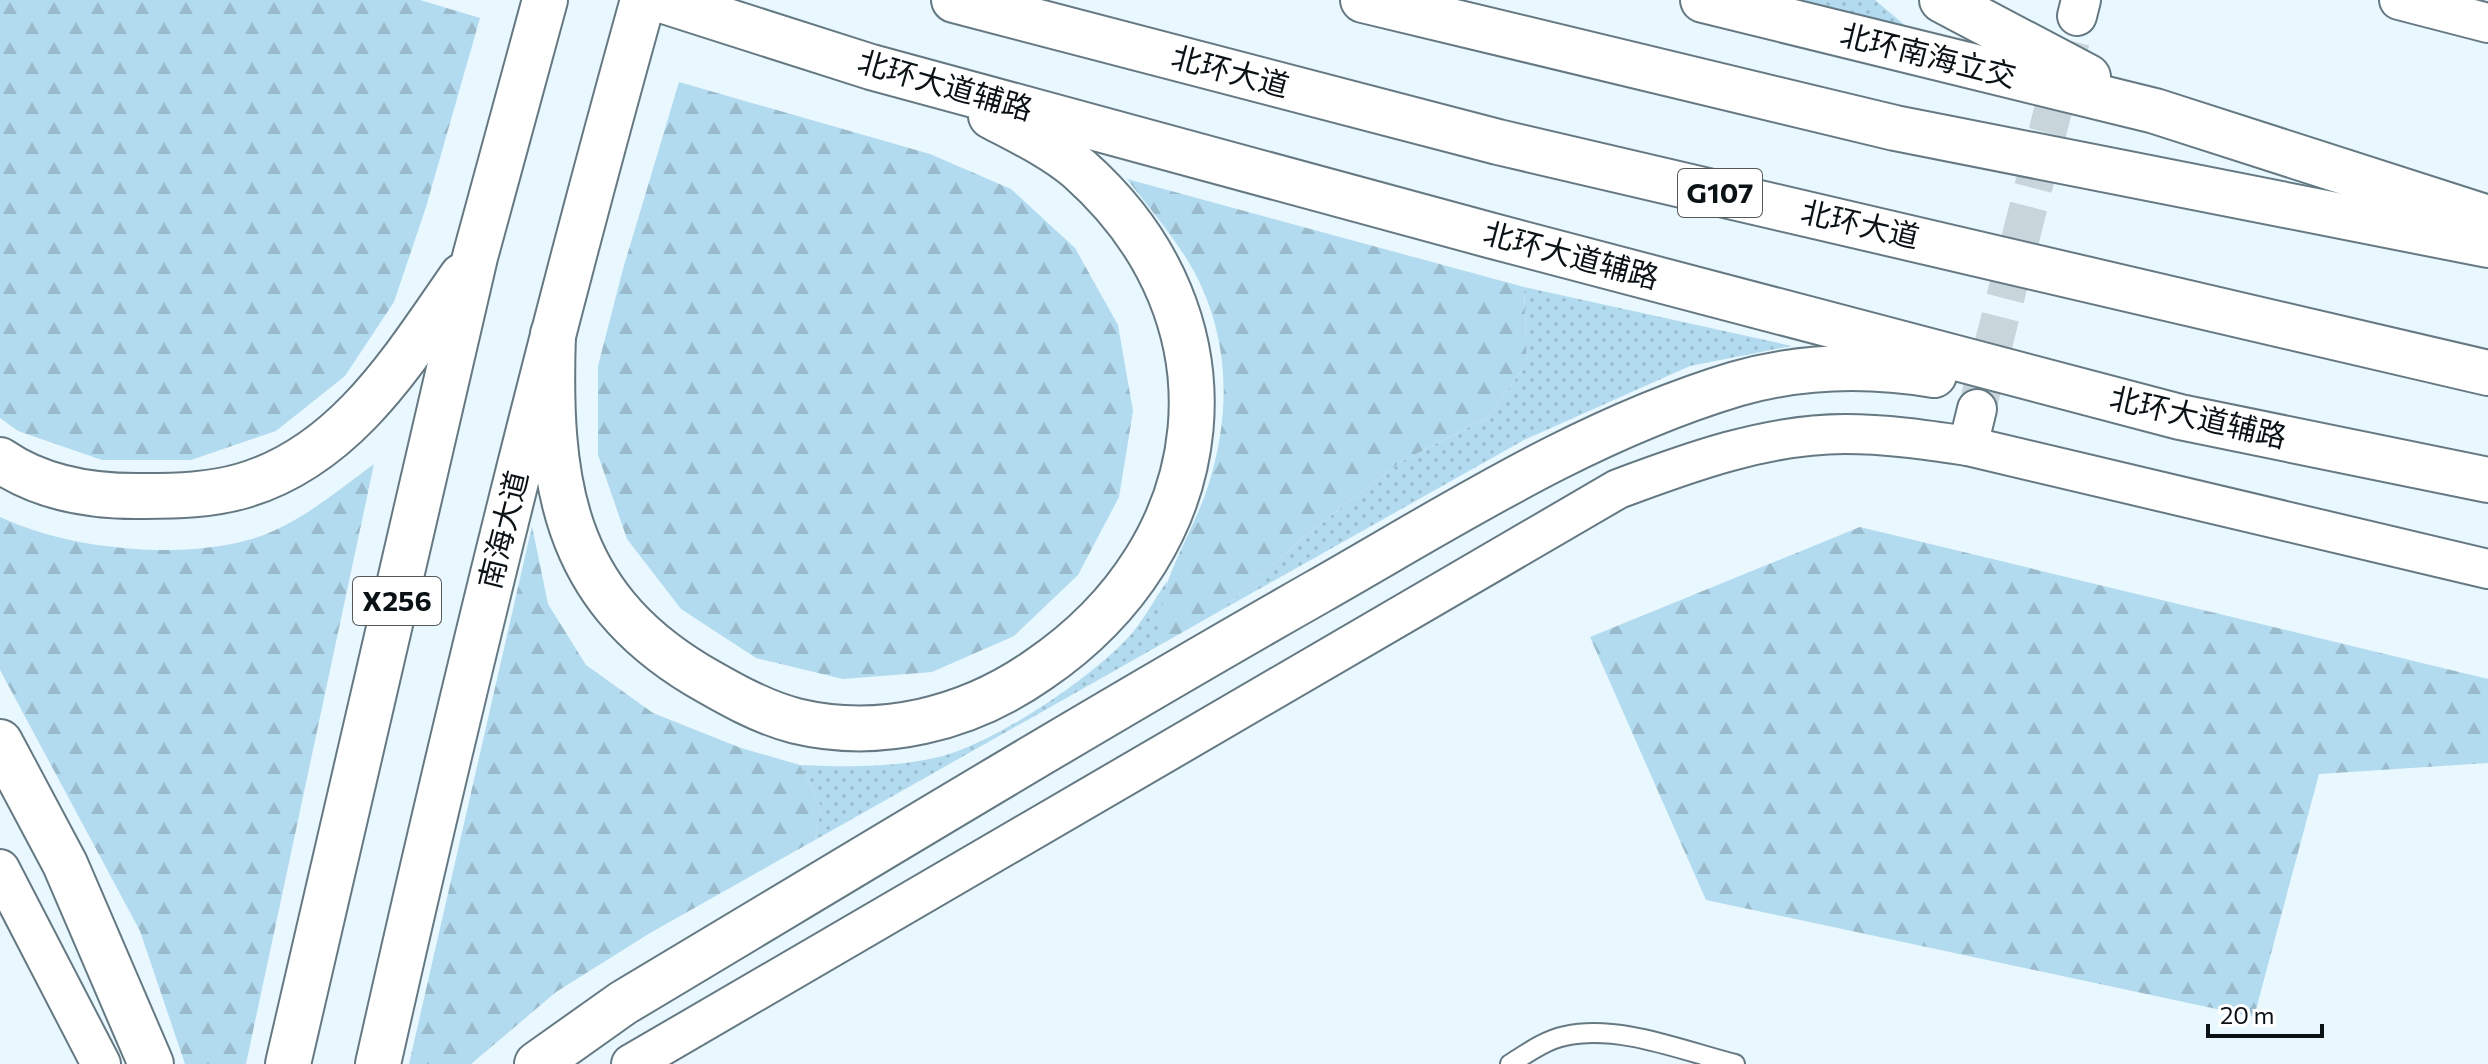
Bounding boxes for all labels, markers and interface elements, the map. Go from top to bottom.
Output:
street label: 北环南海立交 [1837,14,2020,93]
street label: 北环大道 [1168,36,1293,103]
street label: 北环大道辅路 [854,41,1037,126]
road number: G107 [1678,169,1762,217]
street label: 北环大道 [1798,191,1923,254]
street label: 北环大道辅路 [1480,212,1663,295]
street label: 北环大道辅路 [2107,377,2290,454]
street label: 南海大道 [469,467,534,592]
road number: X256 [353,577,441,625]
scale bar [2208,988,2322,1038]
text: 20 m [2220,1000,2274,1029]

